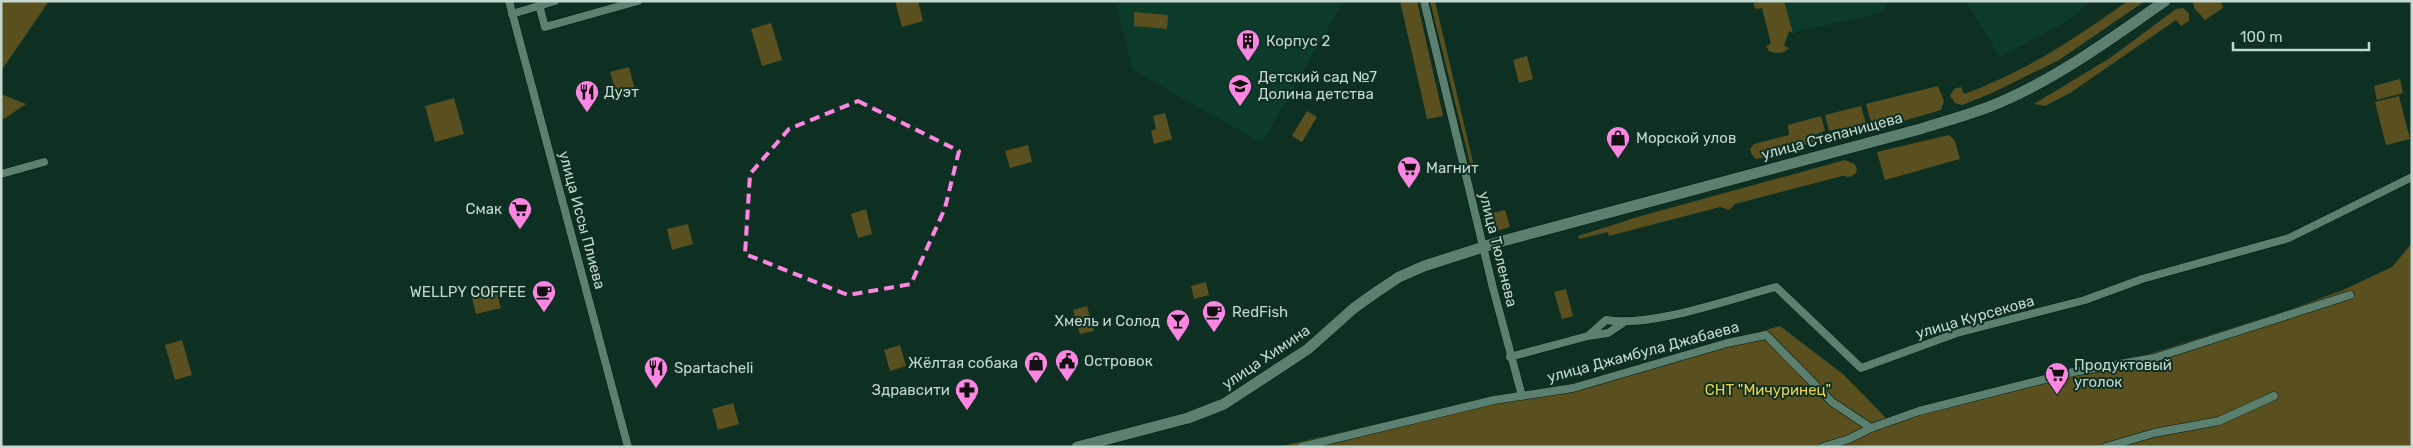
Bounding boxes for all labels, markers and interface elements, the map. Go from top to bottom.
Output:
scale bar [2233,20,2369,52]
building icon: Корпус 2 [1235,28,1261,62]
text: 100 m [2240,28,2282,46]
place label: Корпус 2 [1266,32,1330,50]
place label: Детский сад №7 Долина детства [1258,68,1377,103]
school or university icon: Детский сад №7 Долина детства [1227,73,1253,107]
restaurant icon: Дуэт [574,79,600,113]
place label: Дуэт [604,83,639,101]
street label: улица Степанищева [1759,108,1905,164]
shop icon: Морской улов [1605,125,1631,159]
place label: Морской улов [1636,129,1736,147]
street label: улица Иссы Плиева [555,149,609,291]
supermarket icon: Магнит [1396,155,1422,189]
place label: Магнит [1426,159,1479,177]
street label: улица Тюленева [1475,189,1521,309]
supermarket icon: Смак [507,196,533,230]
place label: Смак [465,200,502,218]
cafe icon: WELLPY COFFEE [531,279,557,313]
place label: WELLPY COFFEE [410,283,526,301]
street label: улица Курсекова [1914,291,2036,343]
cafe icon: RedFish [1201,299,1227,333]
place label: RedFish [1232,303,1288,321]
bar icon: Хмель и Солод [1165,308,1191,342]
place label: Хмель и Солод [1054,312,1160,330]
street label: улица Джамбула Джабаева [1545,318,1741,386]
street label: улица Химина [1219,321,1313,393]
public building icon: Островок [1054,348,1080,382]
shop icon: Жёлтая собака [1023,350,1049,384]
place label: Островок [1084,352,1153,370]
place label: Жёлтая собака [908,354,1018,372]
restaurant icon: Spartacheli [643,355,669,389]
place label: Продуктовый уголок [2074,356,2172,391]
place label: Spartacheli [674,359,754,377]
supermarket icon: Продуктовый уголок [2044,361,2070,395]
pharmacy icon: Здравсити [954,377,980,411]
place label: Здравсити [872,381,950,399]
park label: СНТ "Мичуринец" [1705,381,1831,399]

